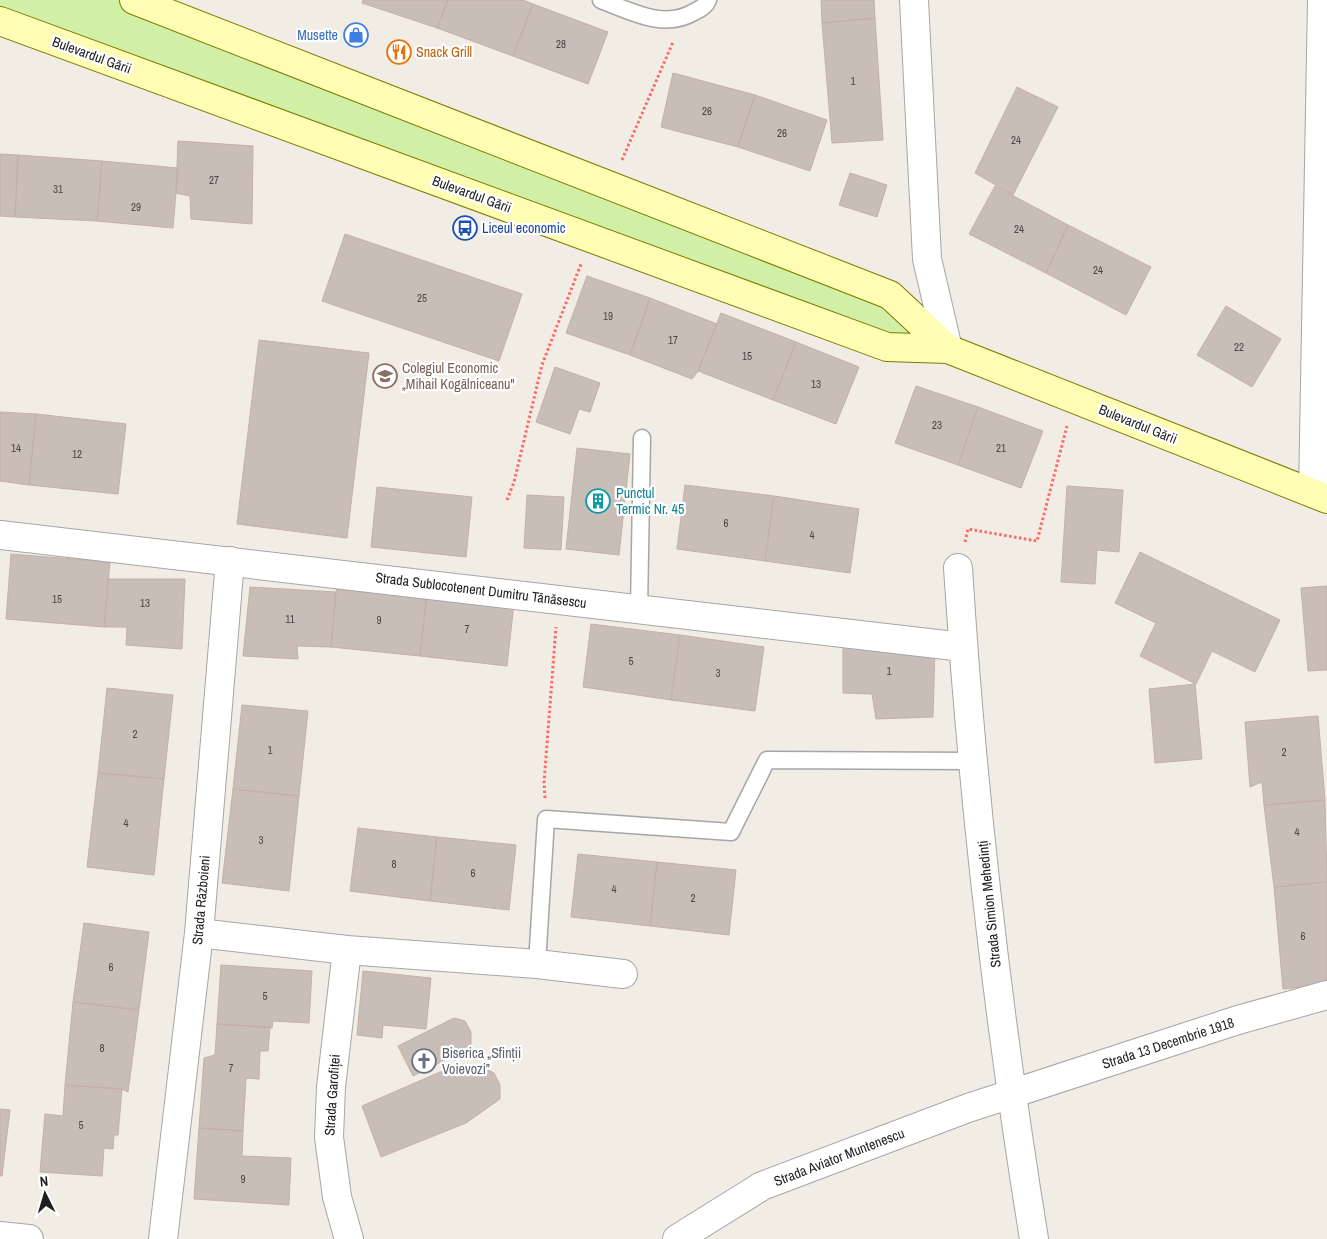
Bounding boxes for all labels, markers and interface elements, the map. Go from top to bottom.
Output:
shop icon: Musette [343,22,369,48]
place label: Musette [297,26,338,44]
street label: Bulevardul Gării [50,32,134,78]
house number: 28 [556,37,566,51]
restaurant icon: Snack Grill [386,39,412,65]
place label: Snack Grill [416,43,472,61]
house number: 1 [850,74,856,88]
house number: 26 [702,104,712,118]
house number: 26 [777,126,787,140]
house number: 24 [1011,133,1021,147]
street label: Bulevardul Gării [430,171,514,217]
house number: 27 [209,173,219,187]
house number: 31 [53,182,63,196]
house number: 29 [131,200,141,214]
bus stop icon: Liceul economic [452,215,478,241]
place label: Liceul economic [482,219,566,237]
house number: 24 [1014,222,1024,236]
house number: 24 [1093,263,1103,277]
house number: 25 [417,291,427,305]
house number: 19 [603,309,613,323]
house number: 17 [668,333,678,347]
house number: 22 [1234,340,1244,354]
house number: 15 [742,349,752,363]
place label: Colegiul Economic „Mihail Kogălniceanu" [402,359,515,393]
school or university icon: Colegiul Economic „Mihail Kogălniceanu" [372,363,398,389]
house number: 13 [811,377,821,391]
street label: Bulevardul Gării [1096,400,1180,448]
house number: 23 [932,418,942,432]
house number: 14 [11,441,21,455]
house number: 21 [996,441,1006,455]
house number: 12 [72,447,82,461]
place label: Punctul Termic Nr. 45 [616,484,684,518]
building icon: Punctul Termic Nr. 45 [585,488,611,514]
house number: 6 [723,516,729,530]
house number: 4 [809,528,815,542]
street label: Strada Sublocotenent Dumitru Tănăsescu [374,568,588,612]
house number: 15 [52,592,62,606]
house number: 13 [140,596,150,610]
house number: 11 [285,612,295,626]
house number: 9 [376,613,382,627]
house number: 7 [464,622,470,636]
house number: 5 [628,654,634,668]
house number: 1 [886,664,892,678]
house number: 3 [715,666,721,680]
house number: 2 [132,727,138,741]
house number: 1 [267,743,273,757]
house number: 2 [1281,745,1287,759]
house number: 4 [123,816,129,830]
house number: 4 [1294,825,1300,839]
house number: 3 [258,833,264,847]
street label: Strada Simion Mehedinți [973,840,1005,968]
street label: Strada Războieni [188,855,214,945]
house number: 8 [391,857,397,871]
house number: 6 [470,866,476,880]
house number: 4 [611,882,617,896]
house number: 2 [690,891,696,905]
house number: 6 [1300,929,1306,943]
house number: 6 [108,960,114,974]
house number: 5 [262,989,268,1003]
street label: Strada 13 Decembrie 1918 [1100,1013,1236,1073]
house number: 8 [99,1041,105,1055]
place label: Biserica „Sfinții Voievozi” [442,1044,521,1078]
church icon: Biserica „Sfinții Voievozi” [411,1048,437,1074]
street label: Strada Garofiței [320,1054,344,1136]
house number: 7 [228,1061,234,1075]
house number: 5 [78,1118,84,1132]
street label: Strada Aviator Muntenescu [771,1124,907,1190]
north arrow [20,1169,70,1219]
text: N [39,1172,49,1190]
house number: 9 [240,1172,246,1186]

